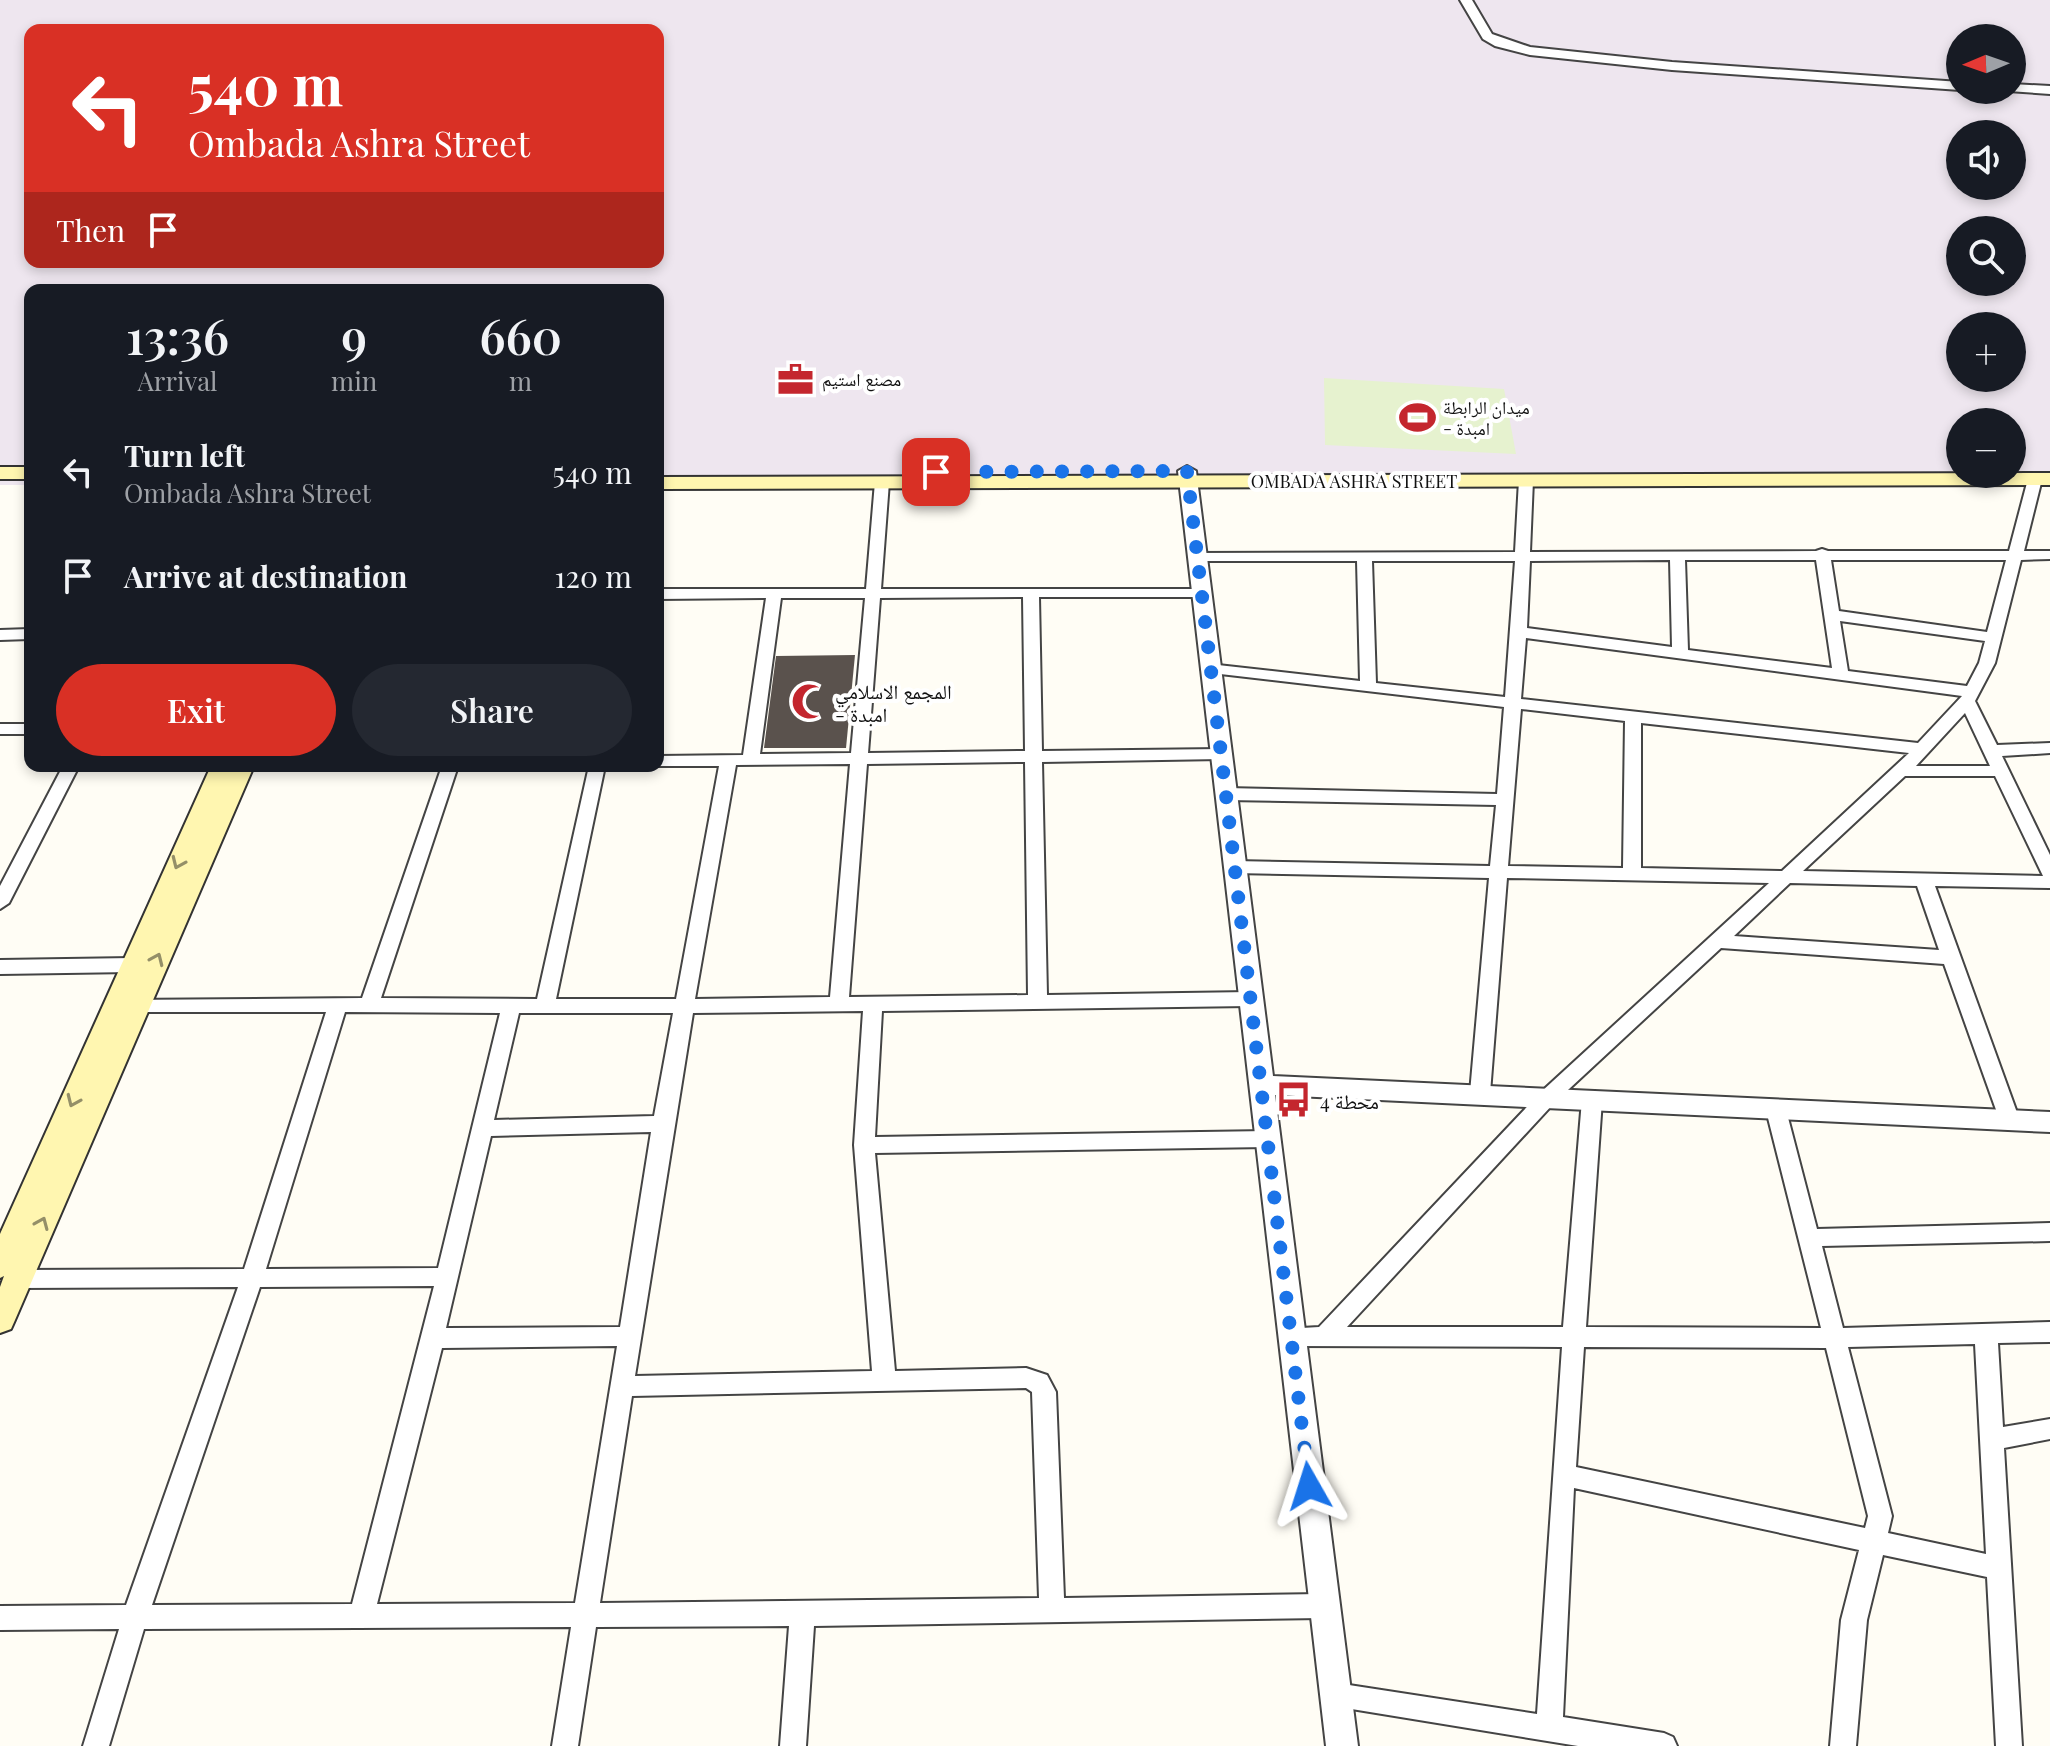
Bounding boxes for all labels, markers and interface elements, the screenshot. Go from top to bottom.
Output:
north arrow [1946,24,2026,104]
map controls [1946,24,2026,488]
text: 540 m [188,46,343,121]
icon: left [56,56,160,160]
text: Ombada Ashra Street [188,118,530,166]
button: sound [1946,120,2026,200]
icon: arrive [141,208,185,252]
text: Then [56,210,125,250]
button: search [1946,216,2026,296]
text: 13:36 [126,303,229,367]
text: 9 [341,303,367,367]
text: 660 [479,303,562,367]
button: + [1946,312,2026,392]
office icon: مصنع استيم [777,360,815,398]
text: Arrival [137,363,218,398]
text: min [331,363,377,398]
text: m [509,363,532,398]
place label: مصنع استيم [822,367,901,392]
place label: ميدان الرابطة - امبدة [1443,395,1530,440]
sports icon: ميدان الرابطة - امبدة [1398,398,1436,436]
button: − [1946,408,2026,488]
text: Turn left [124,435,245,475]
pin [902,438,970,506]
icon: left [56,450,100,494]
icon: arrive [914,450,958,494]
text: 540 m [553,452,632,492]
street label: OMBADA ASHRA STREET [1251,469,1457,493]
text: Ombada Ashra Street [124,475,371,510]
icon: arrive [56,554,100,598]
text: Arrive at destination [124,556,407,596]
text: 120 m [554,556,632,596]
button: Exit [56,664,336,756]
button: Share [352,664,632,756]
place label: المجمع الاسلامي - امبدة [835,677,952,727]
mosque icon: المجمع الاسلامي - امبدة [790,683,828,721]
one-way arrow [172,854,188,869]
one-way arrow [147,953,163,967]
bus stop icon: محطة 4 [1275,1081,1313,1119]
place label: محطة 4 [1320,1087,1379,1114]
one-way arrow [67,1092,83,1107]
one-way arrow [32,1217,49,1231]
position arrow [1267,1444,1351,1528]

